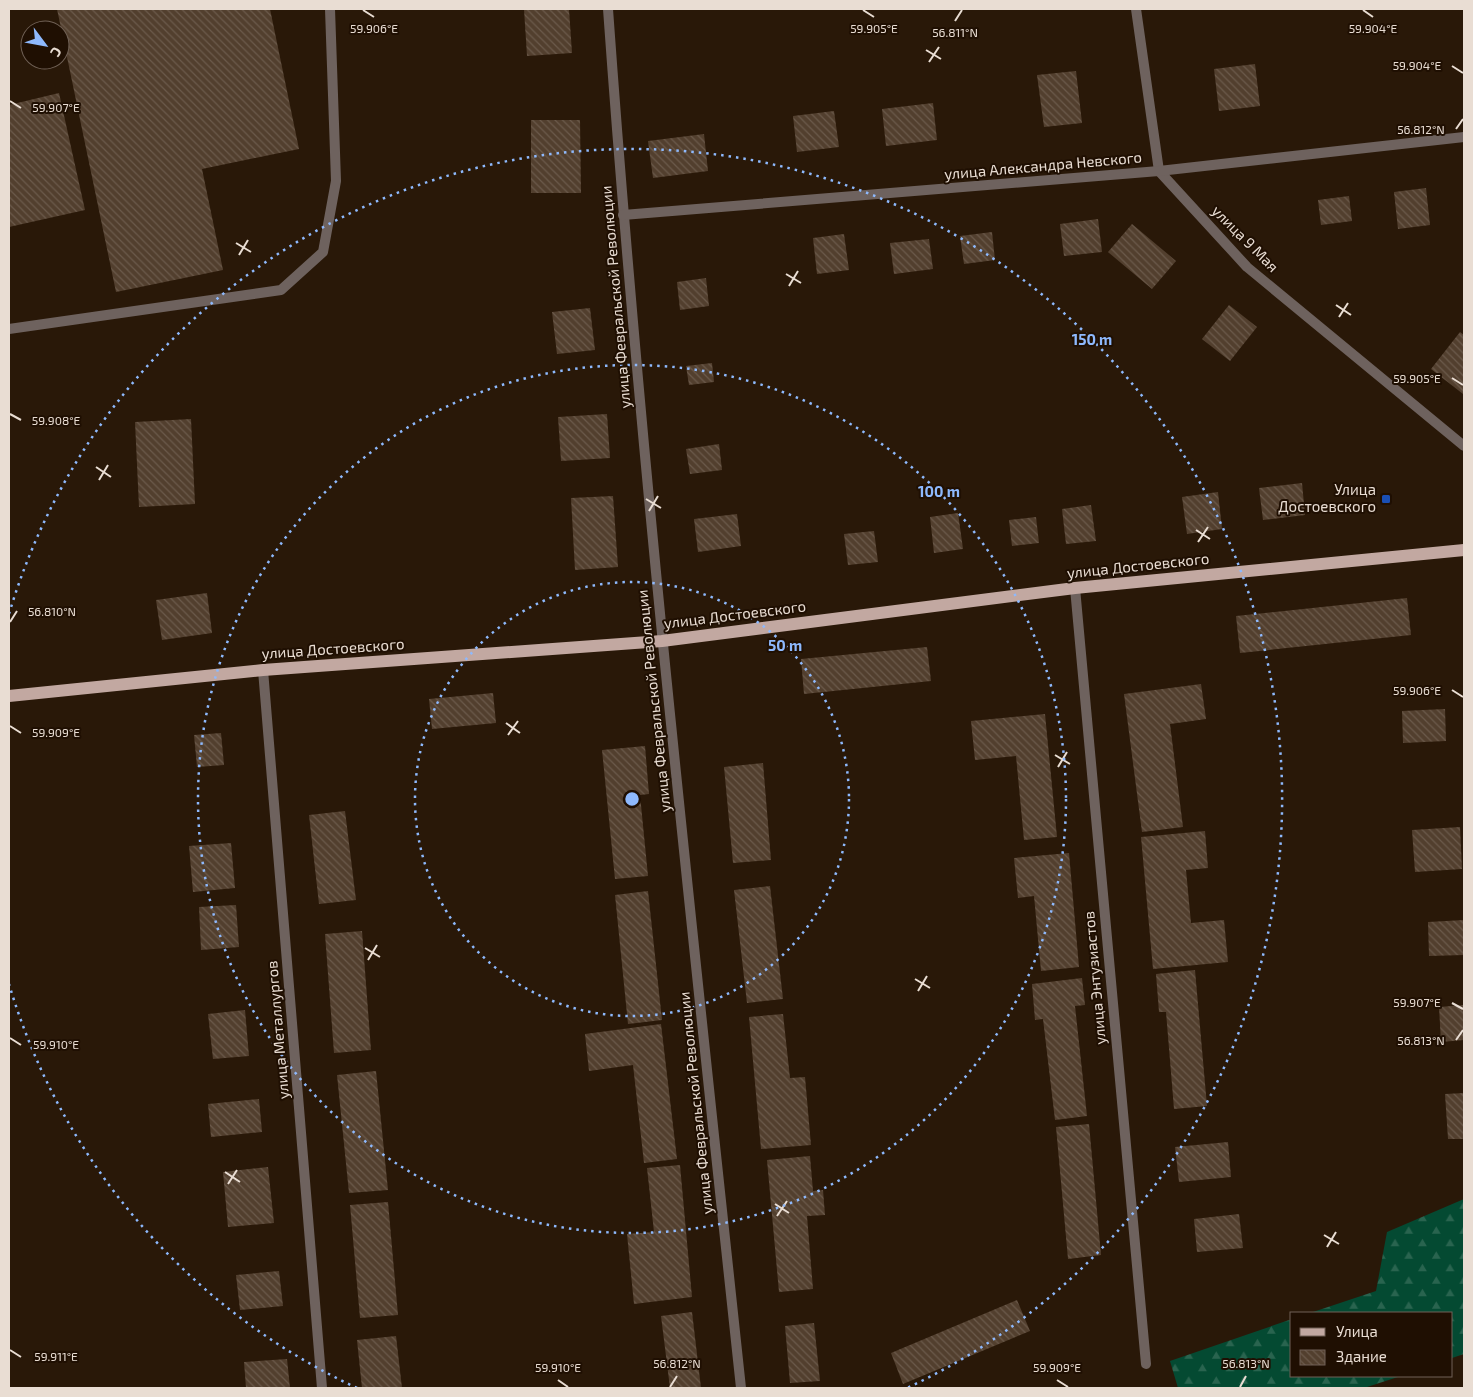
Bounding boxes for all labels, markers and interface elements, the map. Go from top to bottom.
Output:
north arrow [20,20,70,70]
text: 59.906°E [350,21,398,35]
text: 59.905°E [850,21,898,35]
text: 59.904°E [1349,21,1398,35]
text: 56.811°N [932,25,978,39]
text: С [47,44,66,60]
text: 59.904°E [1393,58,1442,72]
text: 59.907°E [32,100,80,114]
text: 56.812°N [1397,122,1445,136]
street label: улица Александра Невского [943,147,1143,184]
street label: улица Февральской Революции [596,185,635,409]
street label: улица 9 Мая [1208,201,1283,276]
text: 150 m [1072,330,1112,348]
text: 59.905°E [1393,371,1441,385]
text: 59.908°E [32,413,81,427]
place label: Улица Достоевского [1278,480,1376,515]
text: 100 m [918,482,960,500]
marker: Улица Достоевского [1380,493,1392,505]
street label: улица Достоевского [1066,549,1210,582]
street label: улица Февральской Революции [632,589,675,813]
street label: улица Достоевского [663,596,807,633]
text: 56.810°N [28,604,76,618]
street label: улица Достоевского [261,634,405,663]
text: 50 m [768,636,802,654]
text: 59.906°E [1393,683,1441,697]
text: 59.909°E [32,725,80,739]
centre of rings [623,790,641,808]
street label: улица Энтузиастов [1079,910,1110,1046]
street label: улица Металлургов [262,960,293,1100]
street label: улица Февральской Революции [674,991,717,1215]
text: 59.907°E [1393,995,1441,1009]
text: 56.813°N [1397,1033,1445,1047]
text: 59.910°E [33,1037,79,1051]
legend [1290,1312,1453,1377]
text: Улица [1336,1322,1378,1340]
text: Здание [1336,1347,1387,1365]
text: 59.911°E [34,1349,78,1363]
text: 56.812°N [653,1356,701,1370]
text: 56.813°N [1222,1356,1270,1370]
text: 59.910°E [535,1360,581,1374]
text: 59.909°E [1033,1360,1081,1374]

